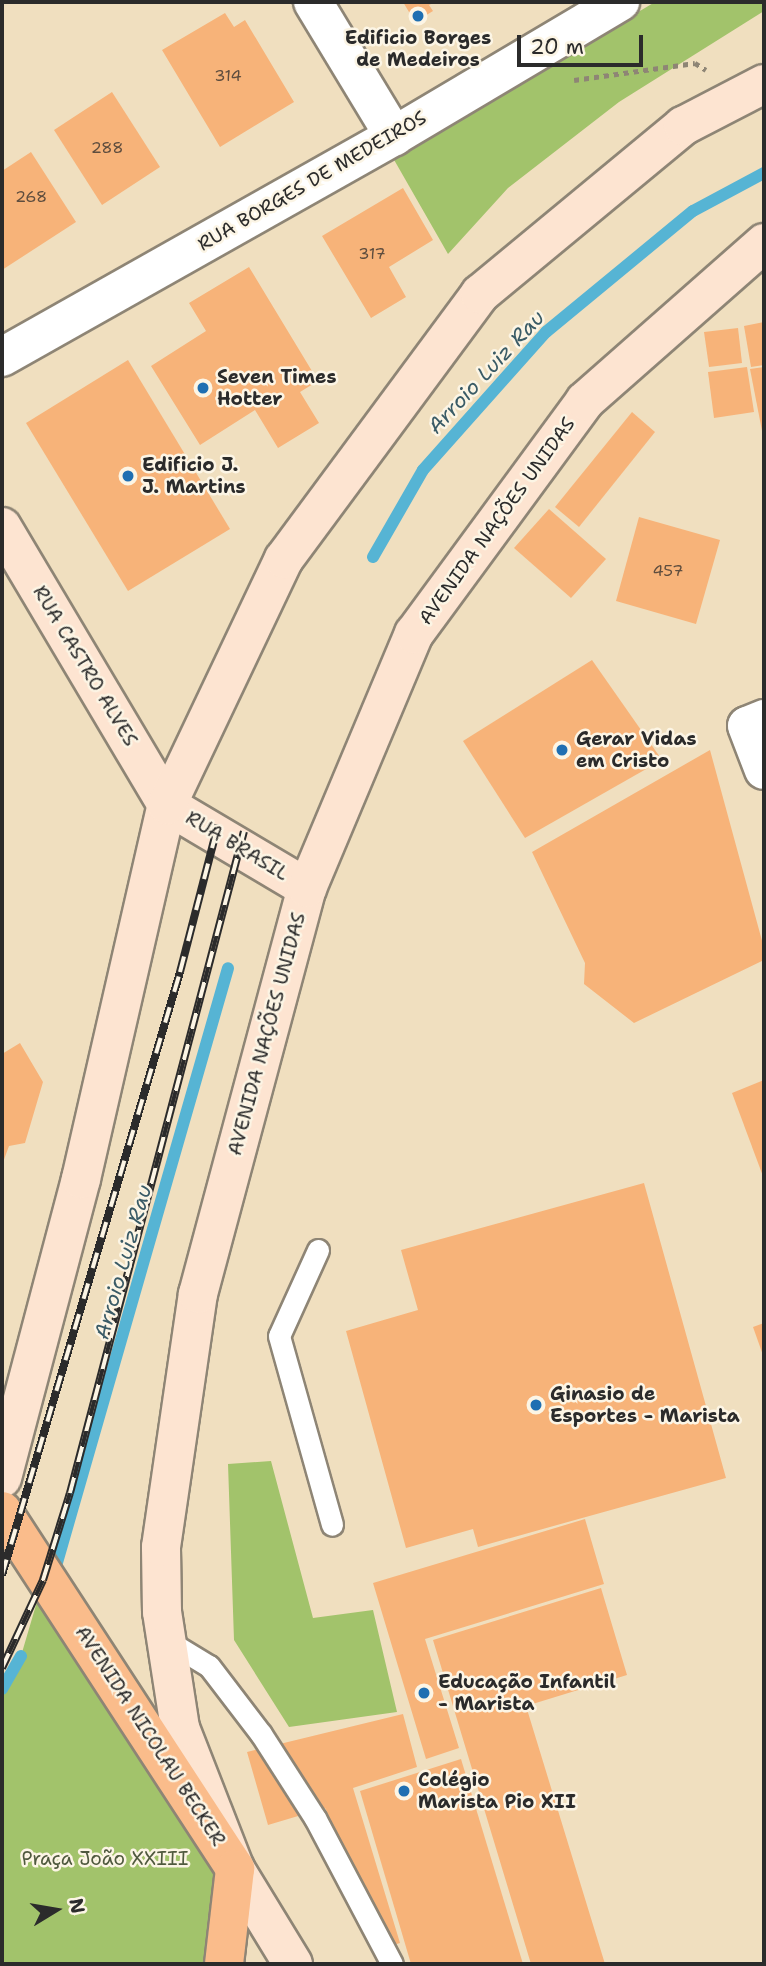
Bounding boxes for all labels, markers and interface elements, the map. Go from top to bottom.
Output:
marker: Edificio Borges de Medeiros [410,8,426,24]
scale bar [521,21,647,65]
place label: Edificio Borges de Medeiros [345,27,491,71]
text: 20 m [530,33,584,61]
house number: 314 [214,66,242,86]
street label: RUA BORGES DE MEDEIROS [194,106,430,256]
house number: 288 [91,138,123,158]
house number: 268 [15,187,47,207]
house number: 317 [358,244,386,264]
water label: Arroio Luiz Rau [422,305,550,439]
place label: Seven Times Hotter [217,366,336,410]
marker: Seven Times Hotter [195,380,211,396]
street label: AVENIDA NAÇÕES UNIDAS [414,413,580,629]
place label: Edificio J. J. Martins [142,454,246,498]
marker: Edificio J. J. Martins [120,468,136,484]
house number: 457 [653,561,683,581]
street label: RUA CASTRO ALVES [28,582,142,750]
place label: Gerar Vidas em Cristo [576,728,696,772]
marker: Gerar Vidas em Cristo [554,742,570,758]
street label: RUA BRASIL [182,806,292,886]
street label: AVENIDA NAÇÕES UNIDAS [224,910,310,1158]
water label: Arroio Luiz Rau [89,1182,157,1342]
place label: Ginasio de Esportes - Marista [550,1383,740,1427]
marker: Ginasio de Esportes - Marista [528,1397,544,1413]
street label: AVENIDA NICOLAU BECKER [70,1622,230,1850]
place label: Educação Infantil - Marista [438,1671,616,1715]
marker: Educação Infantil - Marista [416,1685,432,1701]
place label: Colégio Marista Pio XII [418,1769,576,1813]
marker: Colégio Marista Pio XII [396,1783,412,1799]
park label: Praça João XXIII [21,1848,189,1870]
north arrow [21,1875,91,1945]
text: N [63,1896,91,1916]

